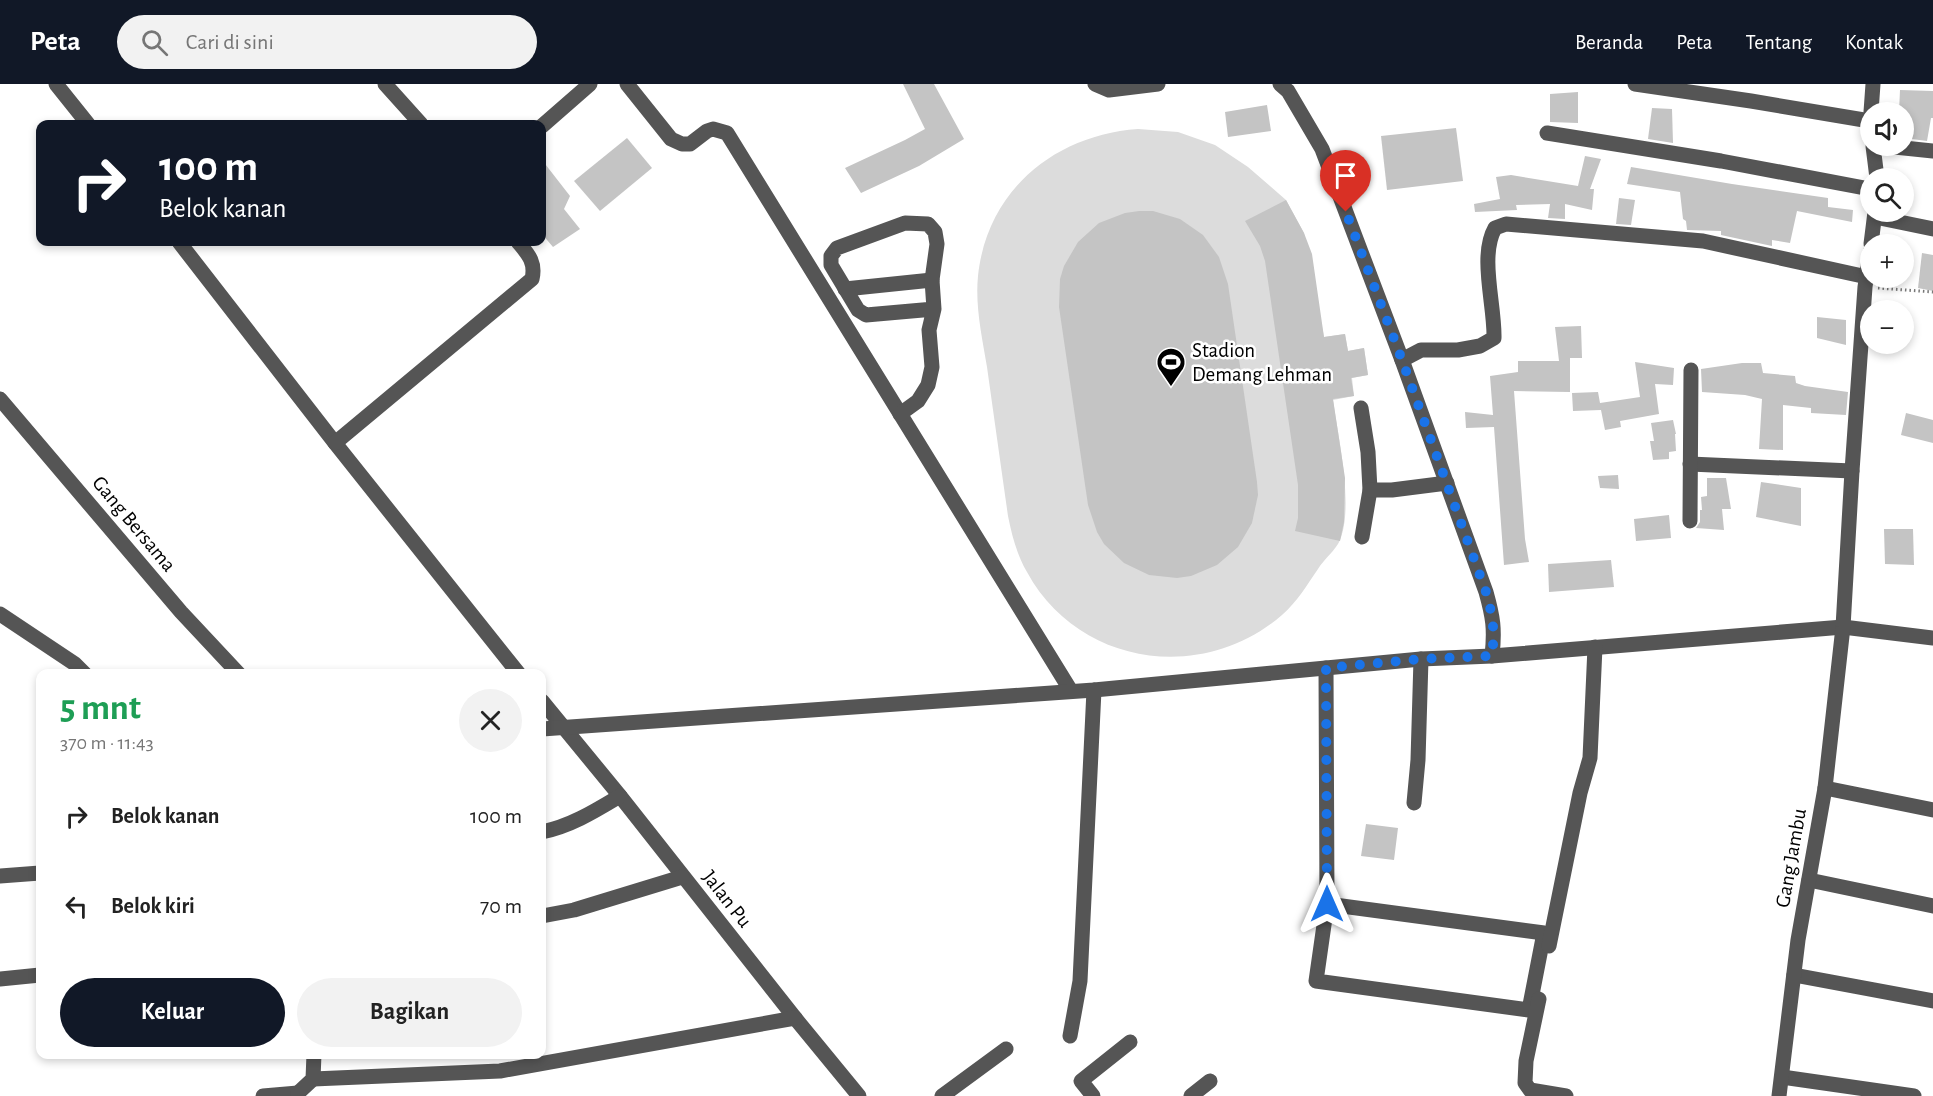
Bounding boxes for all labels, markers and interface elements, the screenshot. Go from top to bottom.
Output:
search box [117,15,537,69]
icon: search [138,26,171,59]
text: Peta [30,28,81,56]
text: Cari di sini [186,31,274,53]
text: Beranda [1575,32,1643,53]
text: Peta [1676,32,1712,53]
text: Tentang [1745,32,1812,53]
text: Kontak [1845,32,1903,53]
map controls [1860,102,1914,354]
button: sound [1860,102,1914,156]
icon: right [60,144,138,222]
text: 100 m [159,146,258,188]
pin [1320,150,1371,212]
icon: arrive [1329,159,1362,192]
button: search [1860,168,1914,222]
text: Belok kanan [159,195,286,222]
button: + [1860,234,1914,288]
button: − [1860,300,1914,354]
place label: Stadion Demang Lehman [1192,340,1332,385]
sports icon: Stadion Demang Lehman [1155,346,1187,388]
street label: Gang Bersama [88,472,180,576]
button: close [459,689,522,752]
text: 5 mnt [60,690,141,726]
text: 370 m · 11:43 [60,733,154,753]
icon: right [60,800,93,833]
text: Belok kanan [111,805,219,827]
text: 100 m [470,805,522,827]
street label: Gang Jambu [1772,807,1810,909]
street label: Jalan Pu [698,866,756,932]
position arrow [1295,872,1359,936]
icon: left [60,890,93,923]
text: Belok kiri [111,895,195,917]
text: 70 m [480,895,522,917]
button: Keluar [60,978,285,1047]
button: Bagikan [297,978,522,1047]

